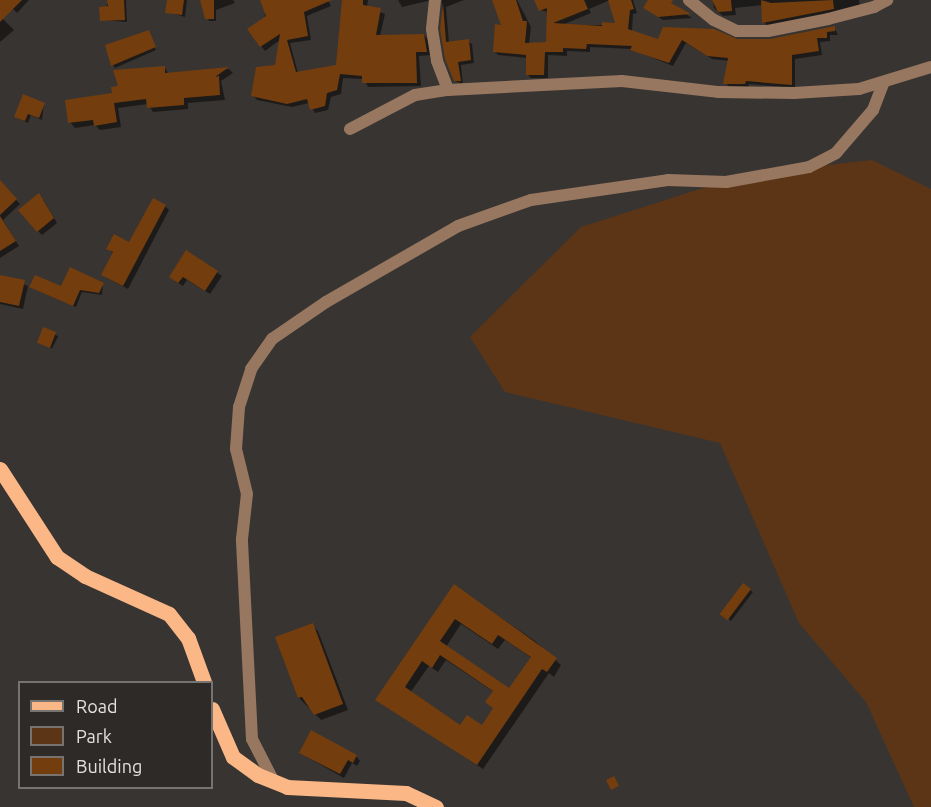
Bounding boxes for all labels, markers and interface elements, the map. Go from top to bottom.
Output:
legend [18,681,213,789]
text: Road [76,696,118,716]
text: Park [76,726,112,746]
text: Building [76,756,142,776]

